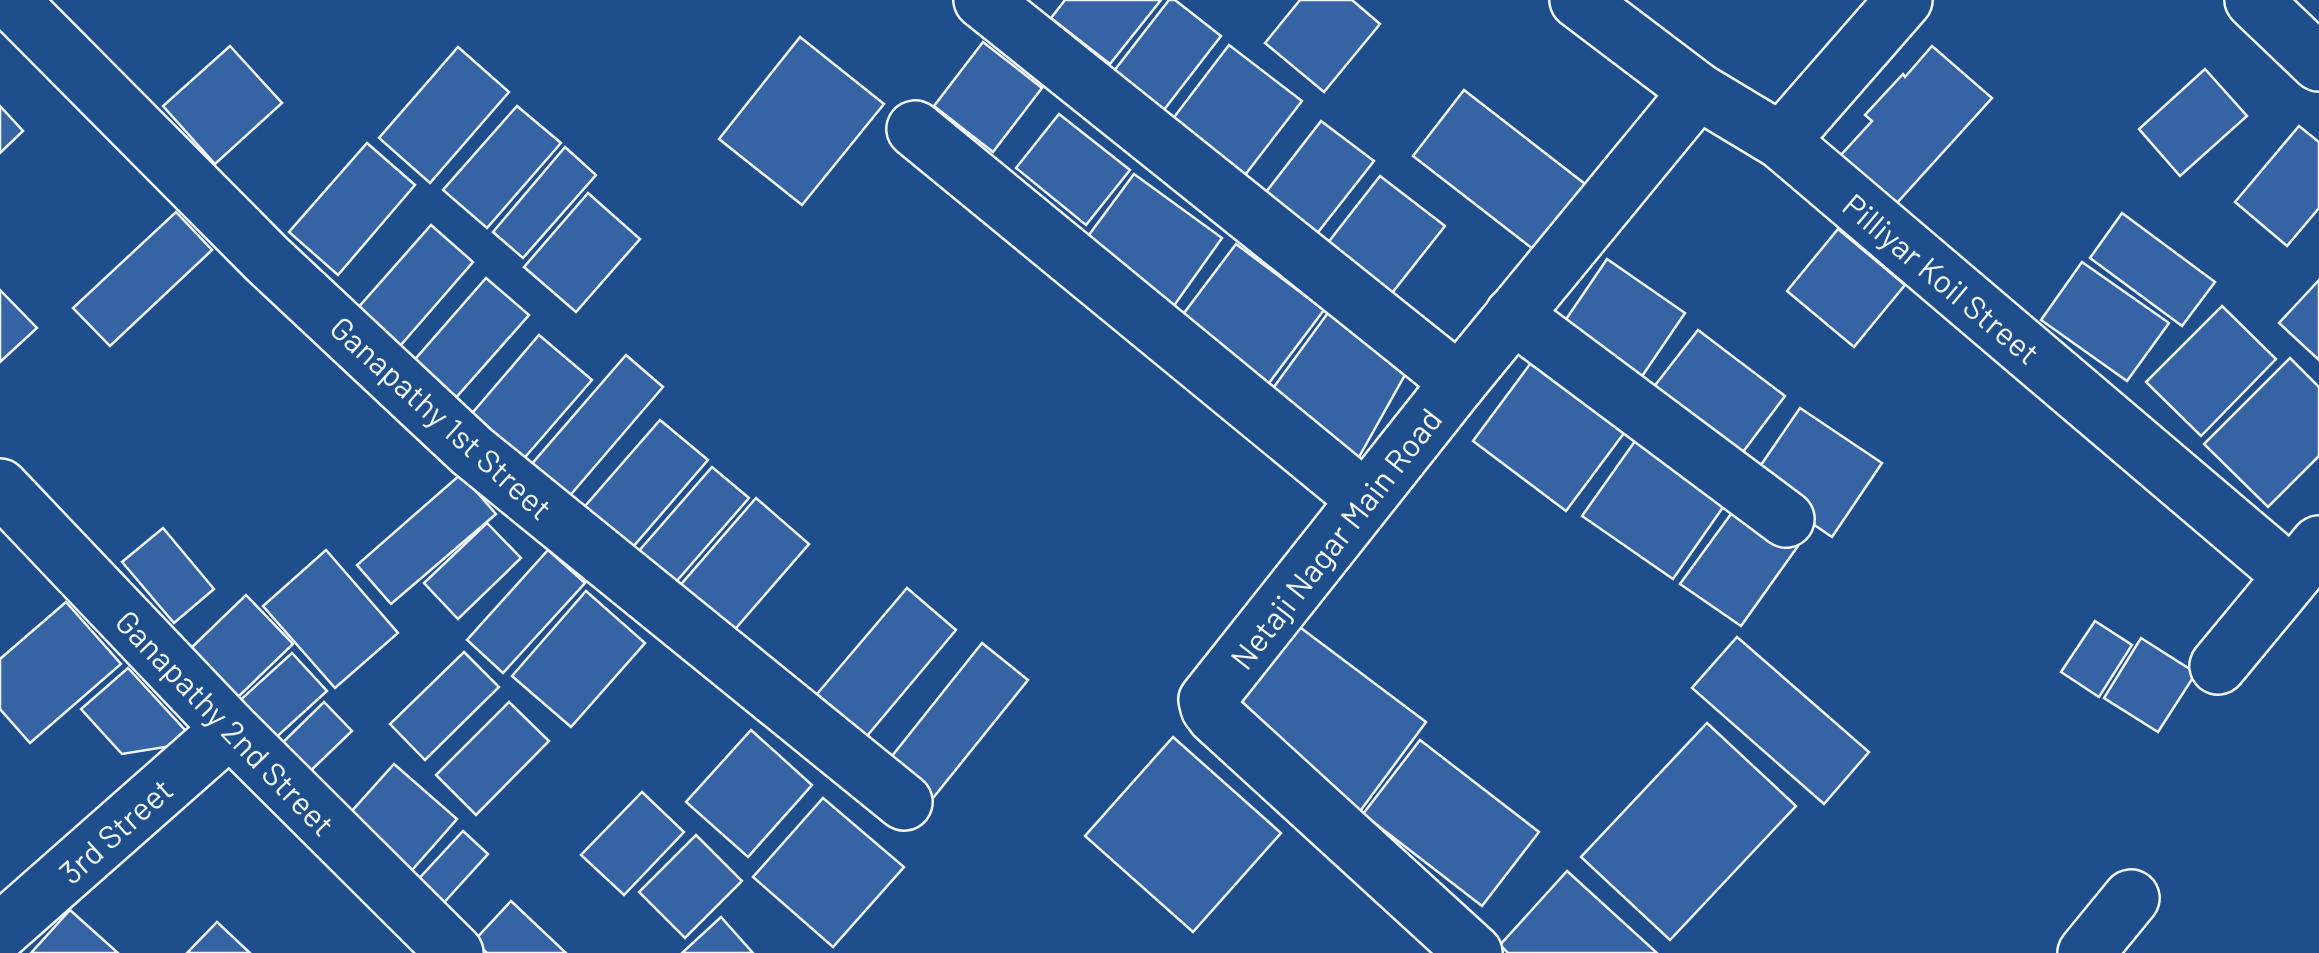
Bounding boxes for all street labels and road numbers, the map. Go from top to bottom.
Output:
street label: Pilliyar Koil Street [1836,185,2048,371]
street label: Ganapathy 1st Street [323,308,561,526]
street label: Netaji Nagar Main Road [1221,400,1449,676]
street label: Ganapathy 2nd Street [109,601,343,843]
street label: 3rd Street [51,769,179,891]

